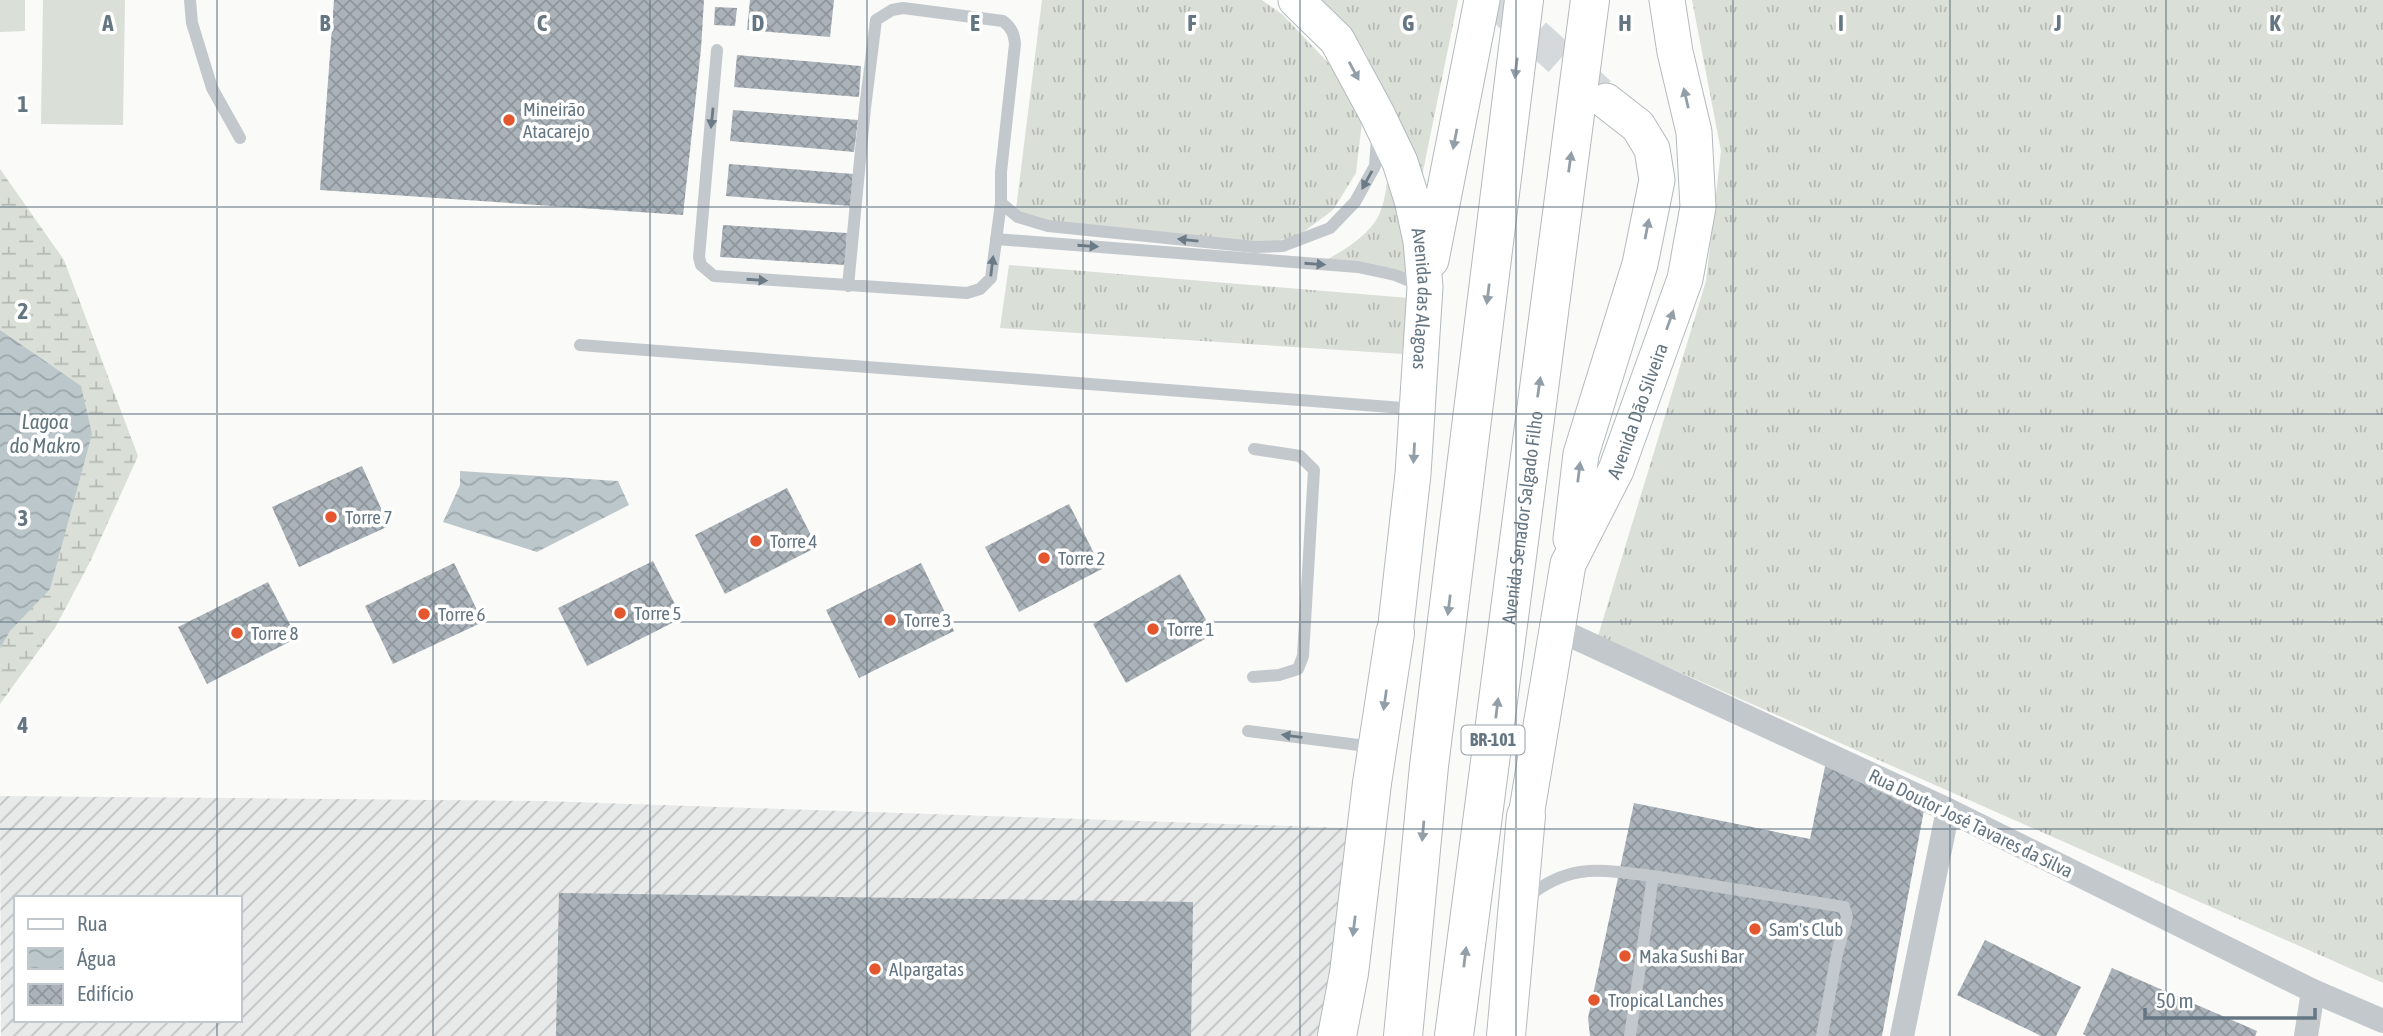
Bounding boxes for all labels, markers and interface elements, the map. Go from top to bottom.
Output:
text: A [101,10,114,36]
text: B [320,10,331,36]
text: C [537,10,548,36]
text: D [752,10,765,36]
text: E [970,10,980,36]
text: F [1187,10,1197,36]
text: G [1402,10,1414,36]
text: H [1618,10,1632,36]
text: I [1838,10,1844,36]
text: J [2053,10,2062,36]
text: K [2269,10,2281,36]
one-way arrow [1510,57,1521,79]
one-way arrow [1348,61,1360,81]
one-way arrow [1680,87,1691,109]
text: 1 [18,91,29,117]
place label: Mineirão Atacarejo [523,98,590,142]
one-way arrow [706,107,717,129]
marker: Mineirão Atacarejo [501,112,517,128]
one-way arrow [1449,128,1460,150]
one-way arrow [1565,151,1576,173]
one-way arrow [1361,170,1373,190]
one-way arrow [1642,218,1653,240]
street label: Avenida das Alagoas [1407,225,1436,370]
one-way arrow [1176,234,1198,245]
one-way arrow [1077,241,1099,252]
one-way arrow [987,255,998,277]
one-way arrow [1304,258,1326,269]
one-way arrow [746,274,768,285]
one-way arrow [1482,283,1493,305]
text: 2 [18,298,28,324]
one-way arrow [1665,310,1676,331]
street label: Avenida Dão Silveira [1602,340,1672,482]
one-way arrow [1534,376,1545,398]
water label: Lagoa do Makro [9,409,81,457]
street label: Avenida Senador Salgado Filho [1497,410,1547,625]
one-way arrow [1408,442,1419,464]
one-way arrow [1574,460,1585,482]
text: 3 [18,505,28,531]
place label: Torre 7 [345,506,393,528]
marker: Torre 7 [323,509,339,525]
place label: Torre 4 [770,530,818,552]
marker: Torre 4 [748,533,764,549]
place label: Torre 2 [1058,547,1106,569]
marker: Torre 2 [1036,550,1052,566]
one-way arrow [1444,594,1455,616]
place label: Torre 5 [634,602,682,624]
place label: Torre 6 [438,603,486,625]
marker: Torre 5 [612,605,628,621]
marker: Torre 6 [416,606,432,622]
place label: Torre 3 [904,609,952,631]
marker: Torre 3 [882,612,898,628]
place label: Torre 1 [1167,618,1215,640]
marker: Torre 1 [1145,621,1161,637]
place label: Torre 8 [251,622,299,644]
marker: Torre 8 [229,625,245,641]
one-way arrow [1379,689,1390,711]
one-way arrow [1492,696,1503,718]
text: 4 [17,712,29,738]
road number: BR-101 [1462,726,1524,754]
one-way arrow [1281,730,1303,741]
street label: Rua Doutor José Tavares da Silva [1865,764,2077,882]
one-way arrow [1417,820,1428,842]
legend [14,896,242,1022]
text: Rua [77,911,107,935]
one-way arrow [1349,915,1360,937]
place label: Sam's Club [1769,918,1843,940]
marker: Sam's Club [1747,921,1763,937]
place label: Maka Sushi Bar [1639,945,1744,967]
text: Água [77,946,116,970]
one-way arrow [1459,946,1470,968]
marker: Maka Sushi Bar [1617,948,1633,964]
place label: Alpargatas [889,958,964,980]
marker: Alpargatas [867,961,883,977]
scale bar [2145,976,2315,1020]
text: Edifício [77,981,134,1005]
text: 50 m [2156,988,2194,1012]
place label: Tropical Lanches [1608,989,1724,1011]
marker: Tropical Lanches [1586,992,1602,1008]

